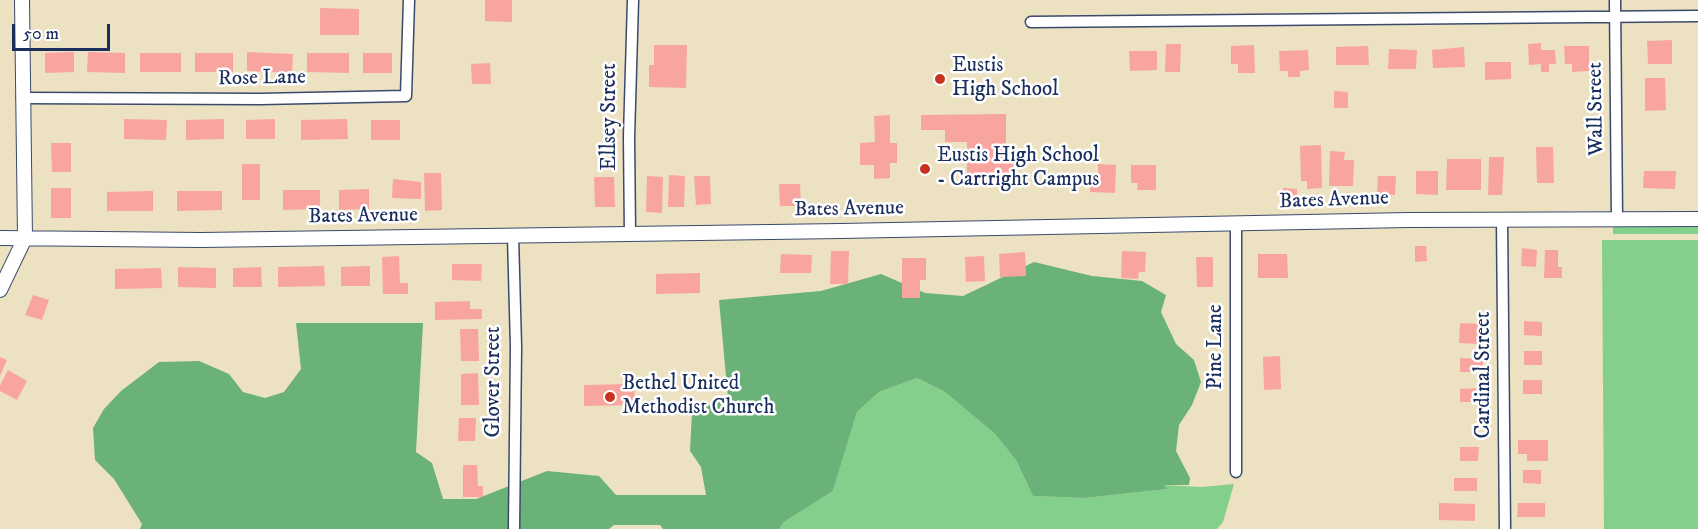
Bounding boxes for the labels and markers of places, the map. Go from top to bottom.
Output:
place label: Eustis High School [952,54,1058,104]
marker: Eustis High School [933,72,947,86]
place label: Eustis High School - Cartright Campus [937,144,1099,194]
marker: Eustis High School - Cartright Campus [918,162,932,176]
place label: Bethel United Methodist Church [622,372,774,422]
marker: Bethel United Methodist Church [603,390,617,404]

